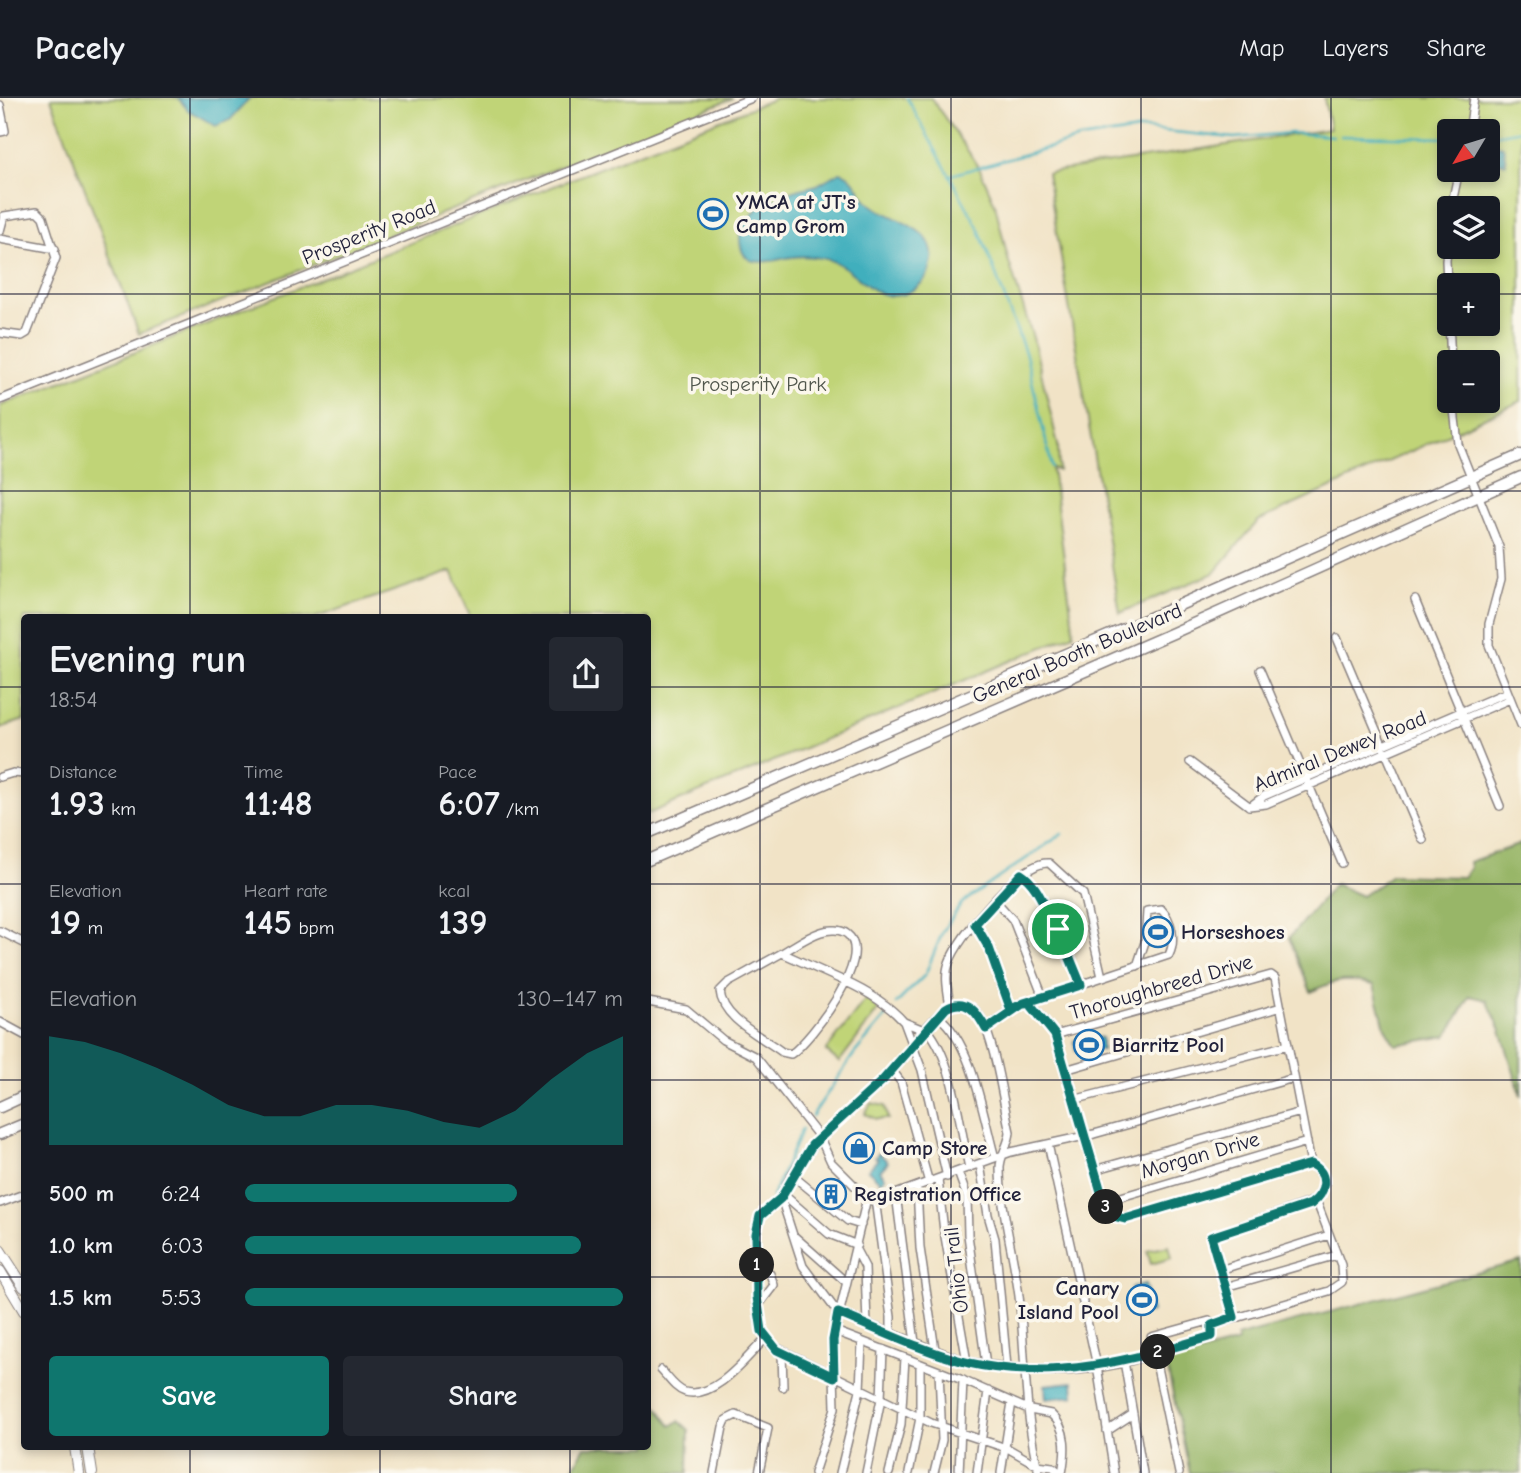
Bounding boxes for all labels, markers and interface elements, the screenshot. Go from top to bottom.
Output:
text: Pacely [35,29,125,67]
text: Map [1239,34,1285,62]
text: Layers [1323,34,1388,62]
text: Share [1426,34,1486,62]
north arrow [1437,119,1500,182]
map controls [1437,119,1500,413]
place label: YMCA at JT's Camp Grom [736,190,856,238]
street label: Prosperity Road [299,194,439,270]
button: layers [1437,196,1500,259]
sports icon: YMCA at JT's Camp Grom [696,197,730,231]
button: + [1437,273,1500,336]
button: − [1437,350,1500,413]
park label: Prosperity Park [690,372,826,396]
street label: General Booth Boulevard [969,598,1185,708]
button: share [549,637,623,711]
text: Evening run [49,638,246,682]
text: 18:54 [49,686,98,713]
street label: Admiral Dewey Road [1250,705,1430,797]
text: Distance [49,761,117,783]
text: Time [244,761,283,783]
text: Pace [438,761,477,783]
text: 1.93 [49,783,105,824]
text: 11:48 [244,783,313,824]
text: 6:07 [438,783,500,824]
text: km [105,798,136,820]
text: /km [500,798,539,820]
text: Elevation [49,880,122,902]
text: Heart rate [244,880,327,902]
text: kcal [438,880,470,902]
pin [1028,899,1088,959]
text: 19 [49,902,81,943]
text: 145 [244,902,292,943]
text: 139 [438,902,488,943]
icon: arrive [1039,910,1077,948]
sports icon: Horseshoes [1141,915,1175,949]
text: m [81,917,103,939]
text: bpm [292,917,334,939]
place label: Horseshoes [1181,920,1285,944]
street label: Thoroughbreed Drive [1067,949,1255,1025]
text: Elevation [49,985,137,1012]
text: 130–147 m [517,985,623,1012]
sports icon: Biarritz Pool [1072,1028,1106,1062]
place label: Biarritz Pool [1112,1033,1224,1057]
street label: Morgan Drive [1138,1127,1262,1183]
shop icon: Camp Store [842,1131,876,1165]
place label: Camp Store [882,1136,987,1160]
building icon: Registration Office [814,1177,848,1211]
text: 500 m [49,1180,114,1207]
text: 6:24 [161,1180,201,1207]
place label: Registration Office [854,1182,1021,1206]
pin: 3 [1088,1190,1124,1224]
text: 3 [1101,1195,1110,1217]
street label: Ohio Trail [939,1225,973,1315]
text: 1.0 km [49,1232,113,1259]
text: 6:03 [161,1232,203,1259]
pin: 1 [740,1248,774,1282]
text: 1 [753,1253,760,1275]
place label: Canary Island Pool [1018,1276,1119,1324]
sports icon: Canary Island Pool [1125,1283,1159,1317]
text: 1.5 km [49,1284,112,1311]
text: 5:53 [161,1284,202,1311]
pin: 2 [1140,1334,1176,1370]
text: 2 [1153,1340,1162,1362]
button: Save [49,1356,329,1436]
button: Share [343,1356,623,1436]

